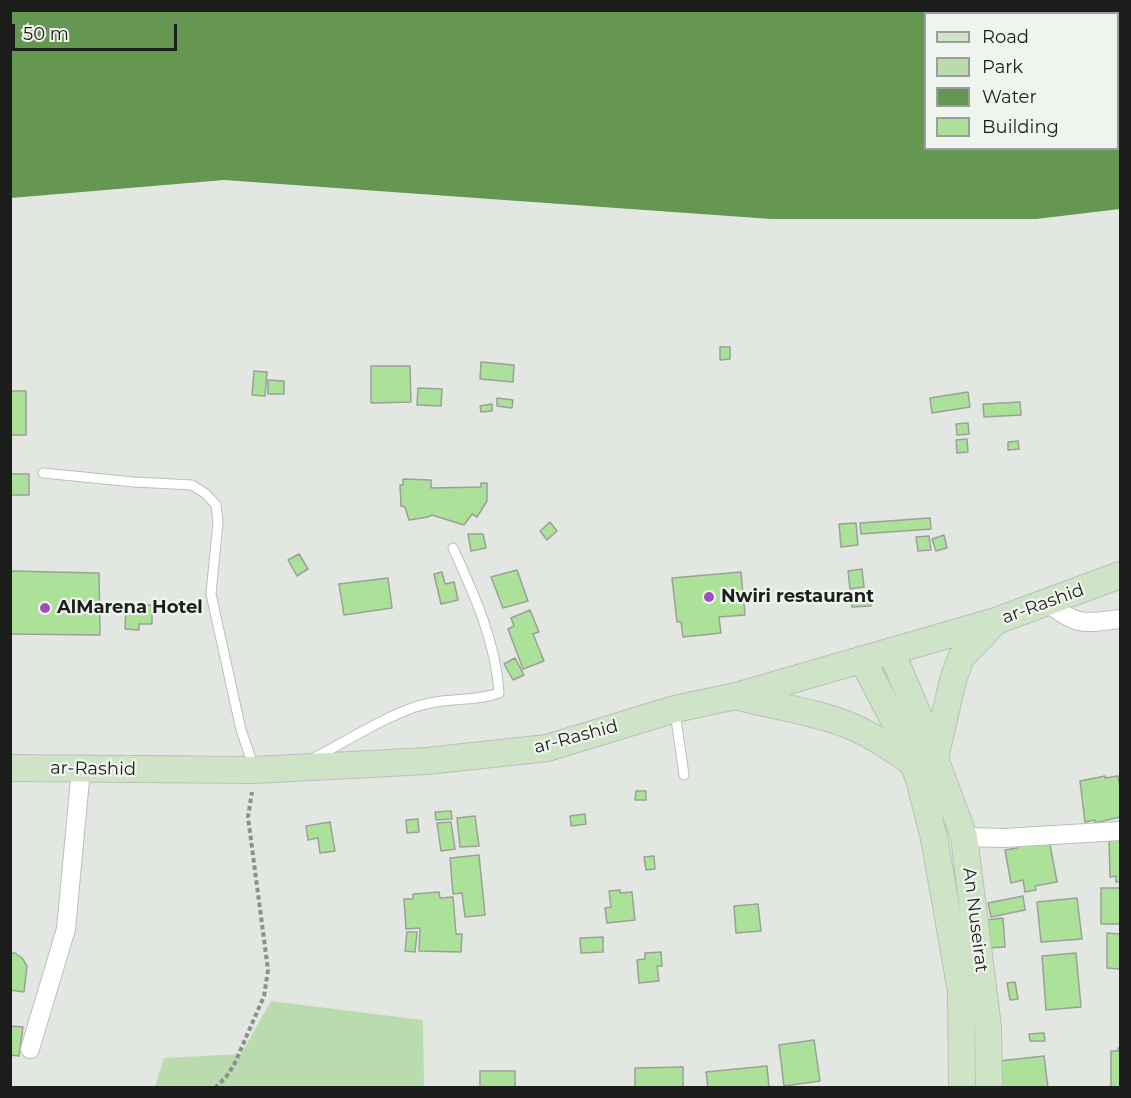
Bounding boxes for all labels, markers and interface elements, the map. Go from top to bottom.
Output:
scale bar [15,12,180,50]
legend [924,12,1119,150]
text: 50 m [23,23,69,45]
text: Road [982,26,1029,48]
text: Park [982,56,1023,78]
text: Water [982,86,1037,108]
text: Building [982,116,1059,138]
street label: ar-Rashid [999,579,1087,629]
place label: Nwiri restaurant [721,586,874,608]
marker: Nwiri restaurant [702,590,716,604]
place label: AlMarena Hotel [57,597,203,619]
marker: AlMarena Hotel [38,601,52,615]
street label: ar-Rashid [532,715,620,759]
street label: ar-Rashid [50,757,136,781]
street label: An Nuseirat [958,866,992,974]

